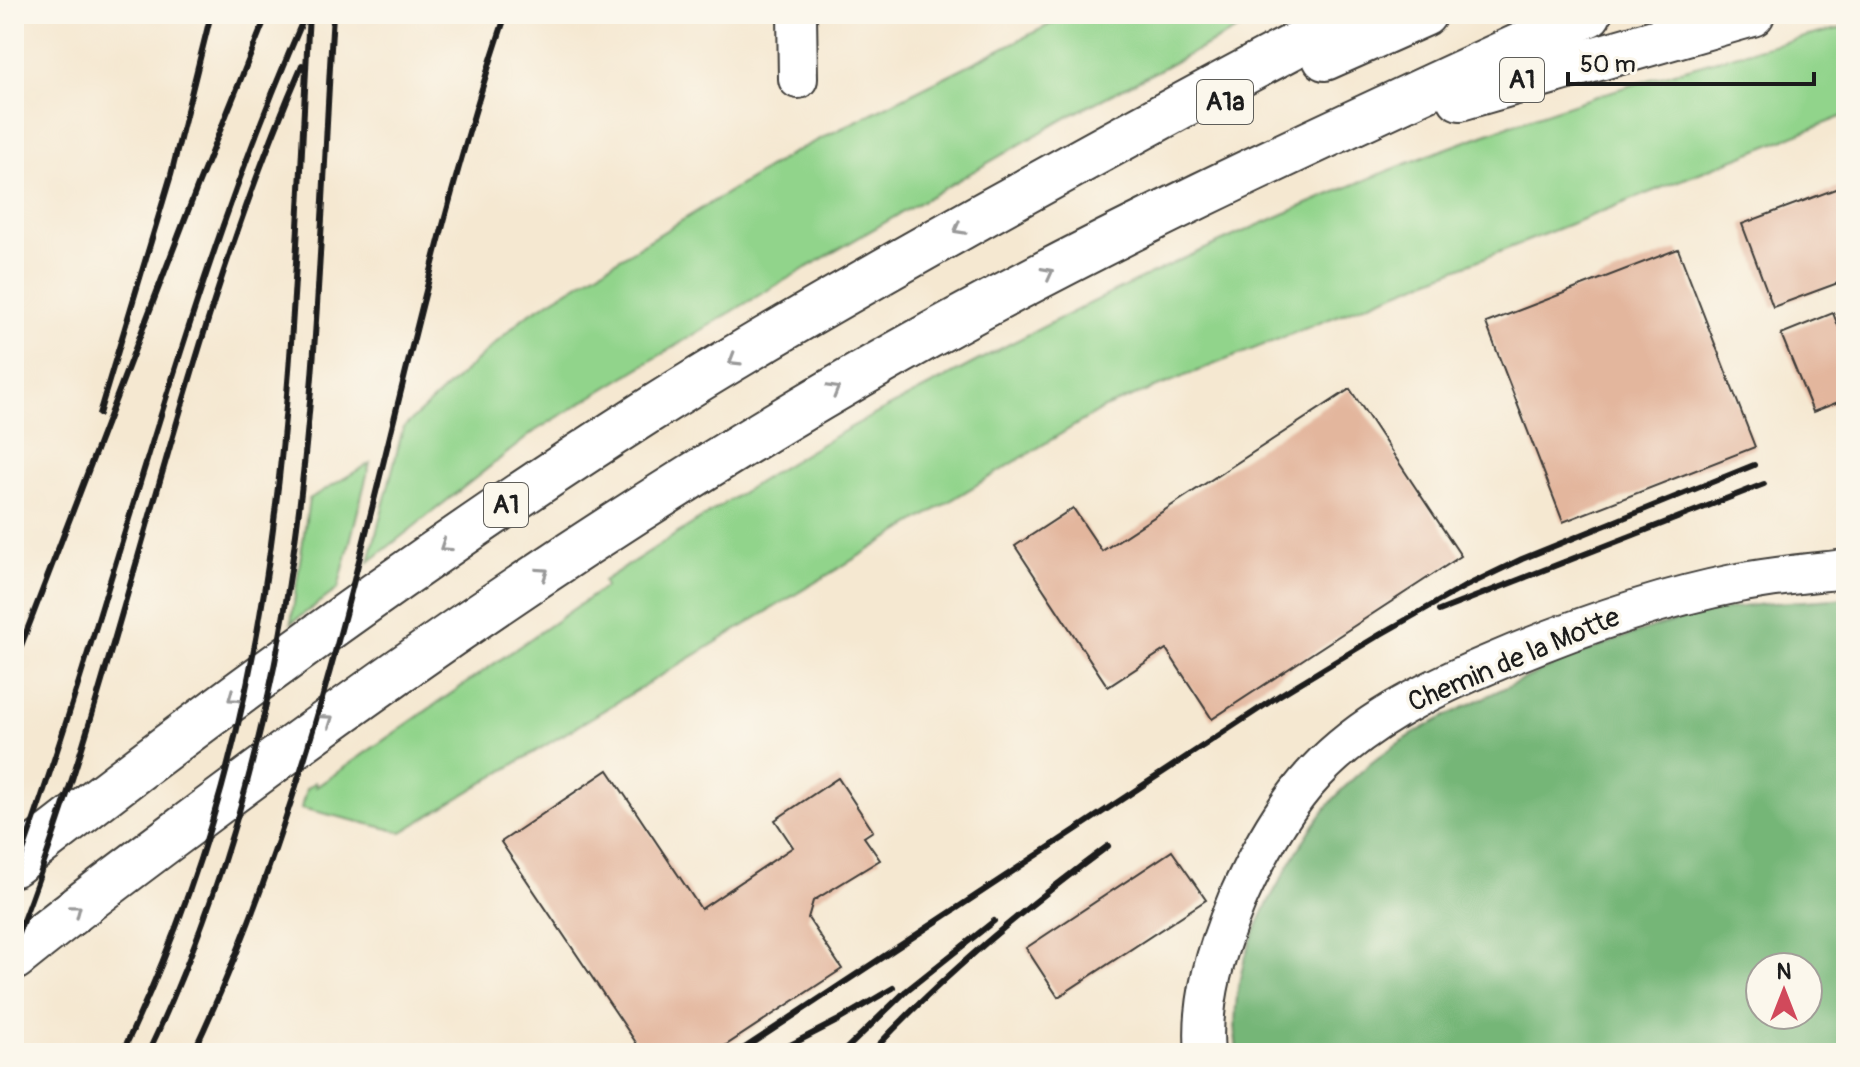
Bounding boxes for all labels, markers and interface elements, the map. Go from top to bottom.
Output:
scale bar [1568,36,1814,86]
text: 50 m [1580,50,1636,79]
road number: A1 [1500,58,1544,102]
road number: A1a [1197,80,1253,124]
one-way arrow [953,219,968,235]
one-way arrow [1040,268,1054,283]
one-way arrow [728,350,743,365]
one-way arrow [825,384,840,400]
road number: A1 [484,483,528,527]
one-way arrow [439,536,454,551]
one-way arrow [534,568,548,583]
street label: Chemin de la Motte [1403,600,1625,720]
one-way arrow [227,687,242,701]
one-way arrow [320,715,334,730]
one-way arrow [67,905,81,919]
north arrow [1744,951,1824,1031]
text: N [1777,958,1792,986]

